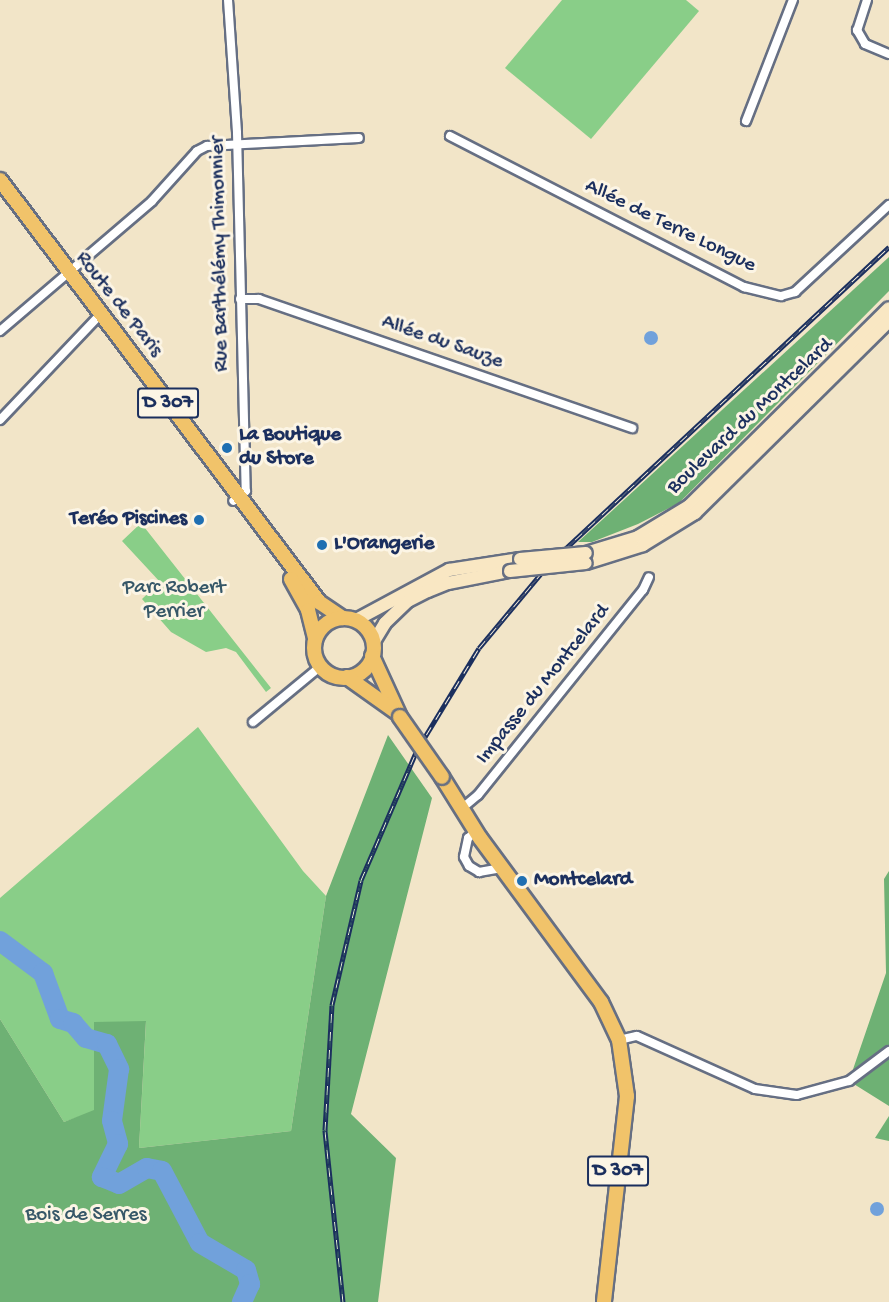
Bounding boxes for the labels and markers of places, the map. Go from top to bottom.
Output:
place label: La Boutique du Store [239,423,341,473]
marker: La Boutique du Store [220,441,234,455]
place label: Teréo Piscines [70,507,187,533]
marker: Teréo Piscines [192,513,206,527]
place label: L'Orangerie [334,532,434,558]
marker: L'Orangerie [315,538,329,552]
place label: Montcelard [534,868,632,894]
marker: Montcelard [515,874,529,888]

